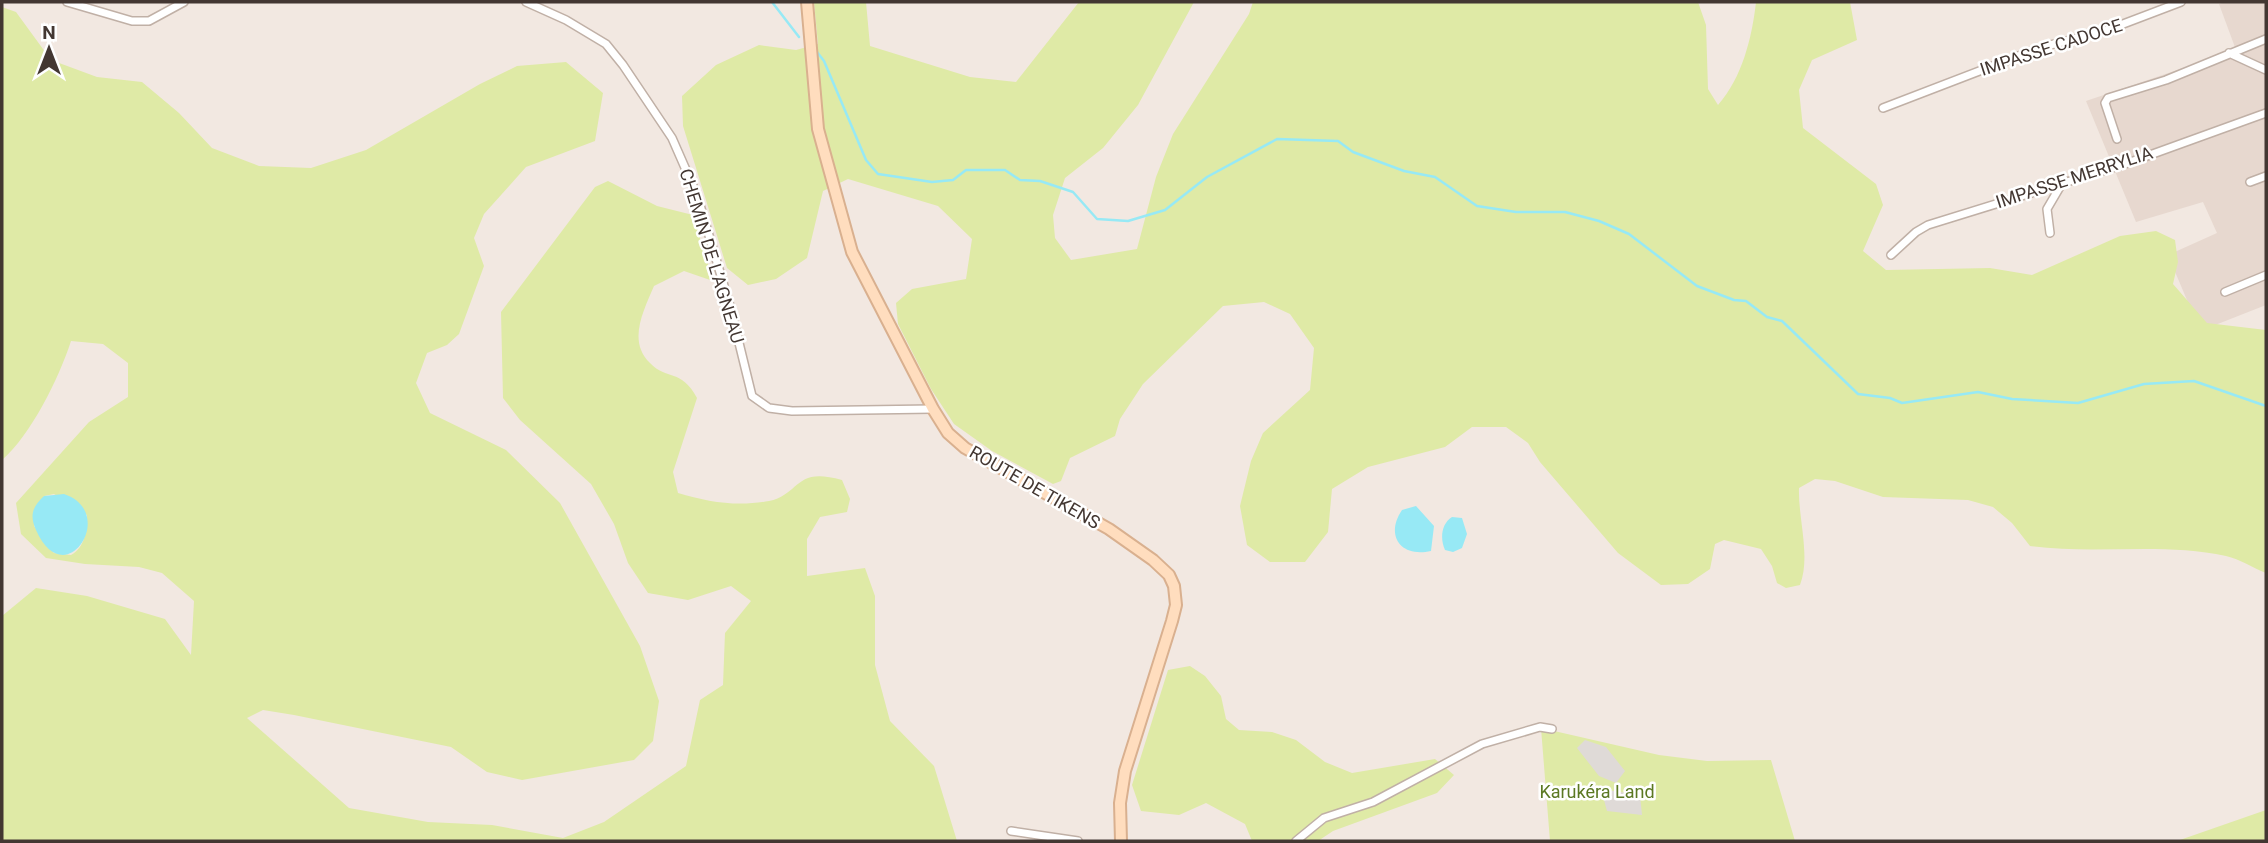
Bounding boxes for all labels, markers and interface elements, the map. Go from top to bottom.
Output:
north arrow [14,14,84,84]
street label: IMPASSE CADOCE [1977,14,2125,80]
text: N [42,21,56,44]
street label: IMPASSE MERRYLIA [1993,142,2155,212]
street label: CHEMIN DE L’AGNEAU [675,166,749,346]
street label: ROUTE DE TIKENS [966,441,1104,533]
park label: Karukéra Land [1539,781,1655,802]

